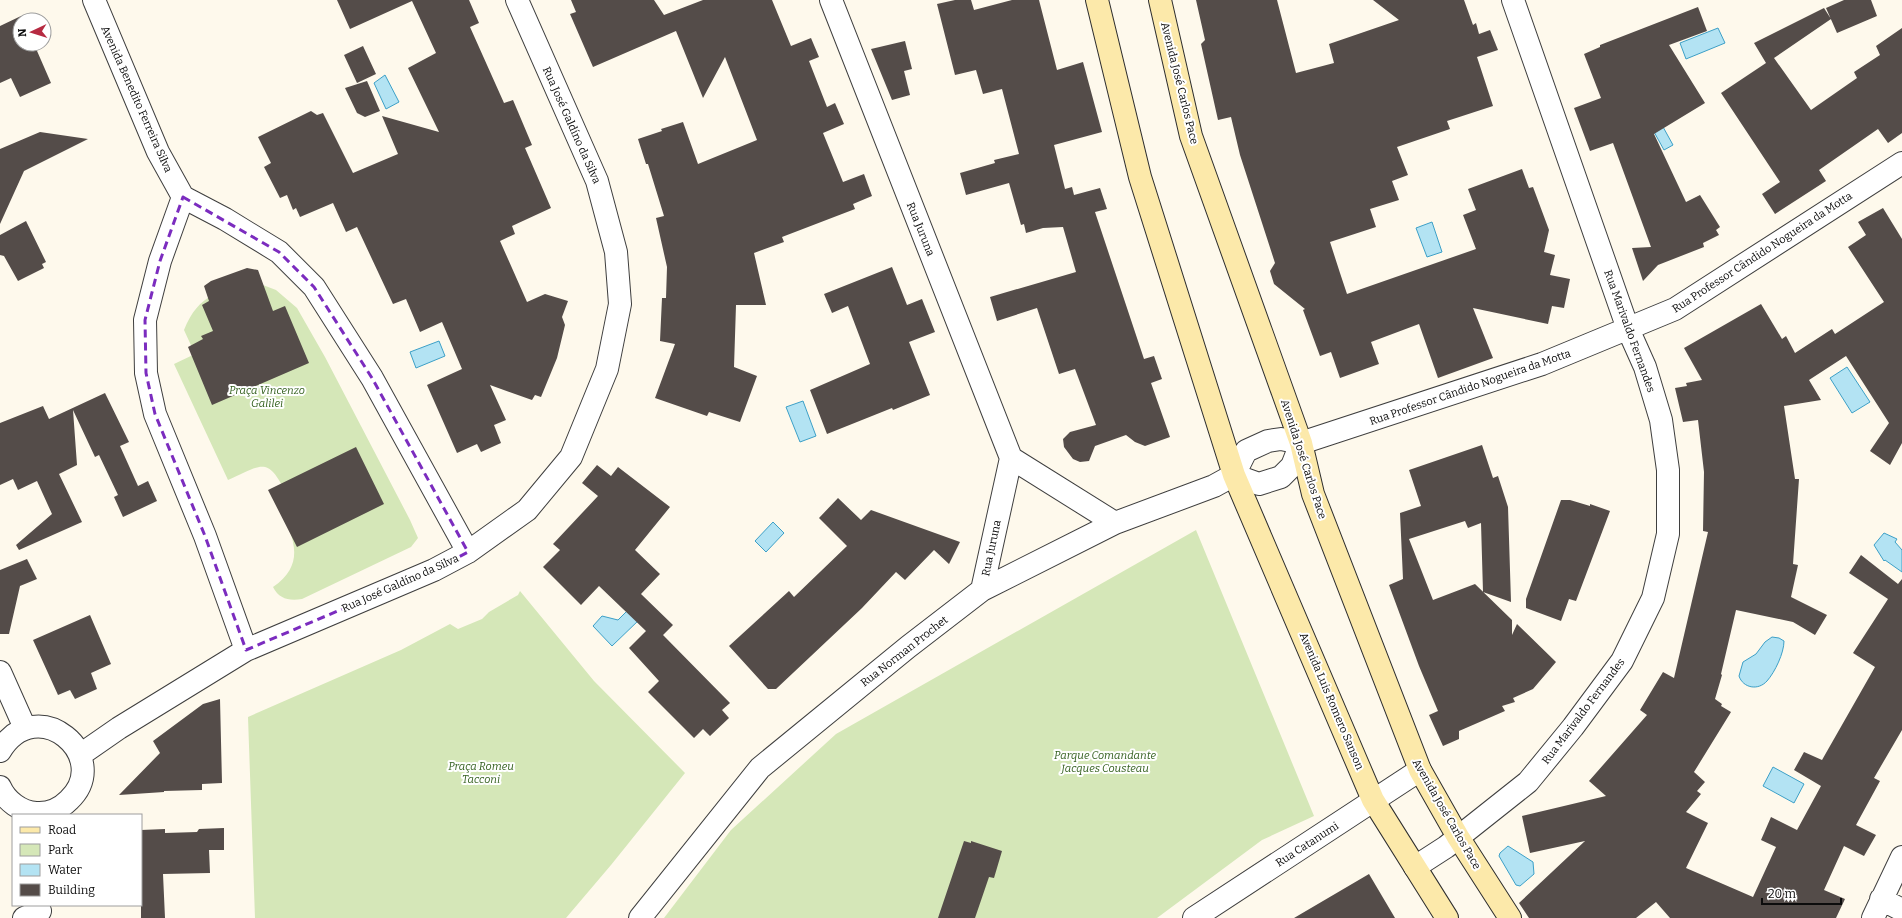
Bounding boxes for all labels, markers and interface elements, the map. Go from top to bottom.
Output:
north arrow [12,12,52,52]
street label: Avenida José Carlos Pace [1158,21,1201,145]
street label: Avenida Benedito Ferreira Silva [98,24,175,174]
text: N [16,27,29,37]
street label: Rua José Galdíno da Silva [540,65,603,186]
street label: Rua Professor Cândido Nogueira da Motta [1670,189,1855,316]
street label: Rua Juruna [904,200,937,258]
street label: Rua Marivaldo Fernandes [1601,268,1658,394]
street label: Rua Professor Cândido Nogueira da Motta [1368,347,1573,428]
park label: Praça Vincenzo Galilei [229,384,305,410]
street label: Avenida José Carlos Pace [1278,398,1329,521]
street label: Rua Juruna [979,519,1004,577]
street label: Rua José Galdíno da Silva [340,552,461,615]
street label: Rua Norman Prochet [858,613,950,689]
street label: Avenida Luis Romero Sanson [1297,631,1366,772]
street label: Rua Marivaldo Fernandes [1539,656,1628,767]
park label: Parque Comandante Jacques Cousteau [1054,749,1156,775]
street label: Avenida José Carlos Pace [1410,757,1484,872]
park label: Praça Romeu Tacconi [448,760,514,786]
legend [12,814,142,906]
street label: Rua Catanumi [1273,819,1342,870]
text: Road [48,823,76,837]
text: Park [48,843,74,857]
text: Water [48,863,83,877]
scale bar [1762,880,1841,906]
text: Building [48,883,95,897]
text: 20 m [1768,887,1797,901]

